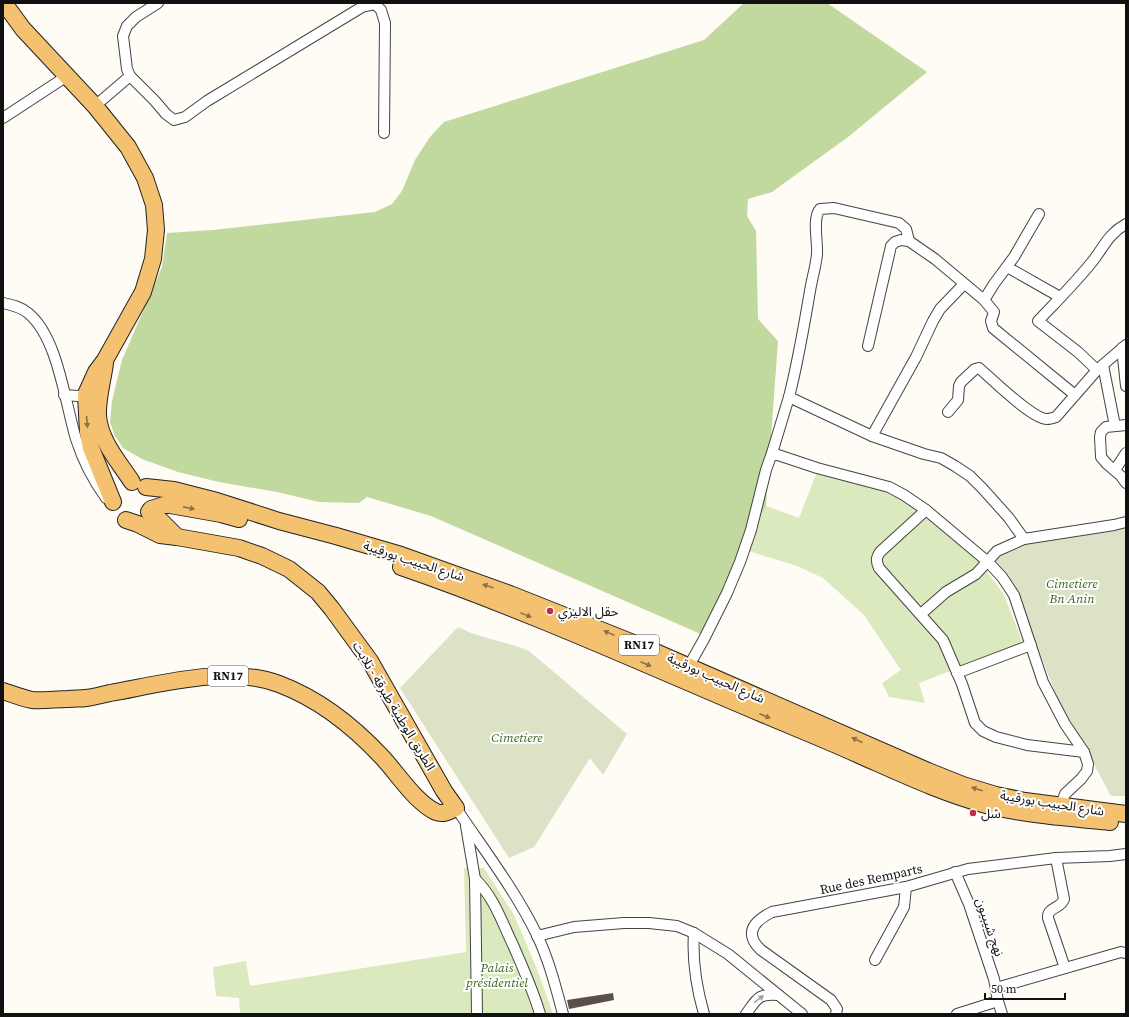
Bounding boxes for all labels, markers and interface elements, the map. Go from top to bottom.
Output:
one-way arrow [84,416,91,428]
one-way arrow [183,505,195,511]
street label: شارع الحبيب بورقيبة [361,537,467,587]
park label: Cimetiere Bn Anin [1046,575,1098,607]
one-way arrow [482,583,494,589]
place label: حقل الاليزي [558,603,619,622]
marker: حقل الاليزي [545,606,555,616]
one-way arrow [520,612,532,618]
one-way arrow [604,630,615,636]
road number: RN17 [619,635,659,655]
street label: الطريق الوطنية طبرقة - تلابت [349,638,439,774]
street label: شارع الحبيب بورقيبة [664,649,767,709]
one-way arrow [640,662,652,668]
road number: RN17 [208,666,248,686]
one-way arrow [760,713,772,719]
park label: Cimetiere [491,729,543,746]
one-way arrow [851,737,863,743]
one-way arrow [971,786,983,792]
street label: شارع الحبيب بورقيبة [998,786,1105,822]
place label: شل [981,805,1001,822]
marker: شل [968,808,978,818]
street label: Rue des Remparts [818,860,924,898]
street label: نهج شيبيون [970,895,1008,959]
park label: Palais présidentiel [465,959,528,991]
scale bar [985,975,1065,1001]
text: 50 m [991,981,1017,997]
one-way arrow [754,995,764,1003]

